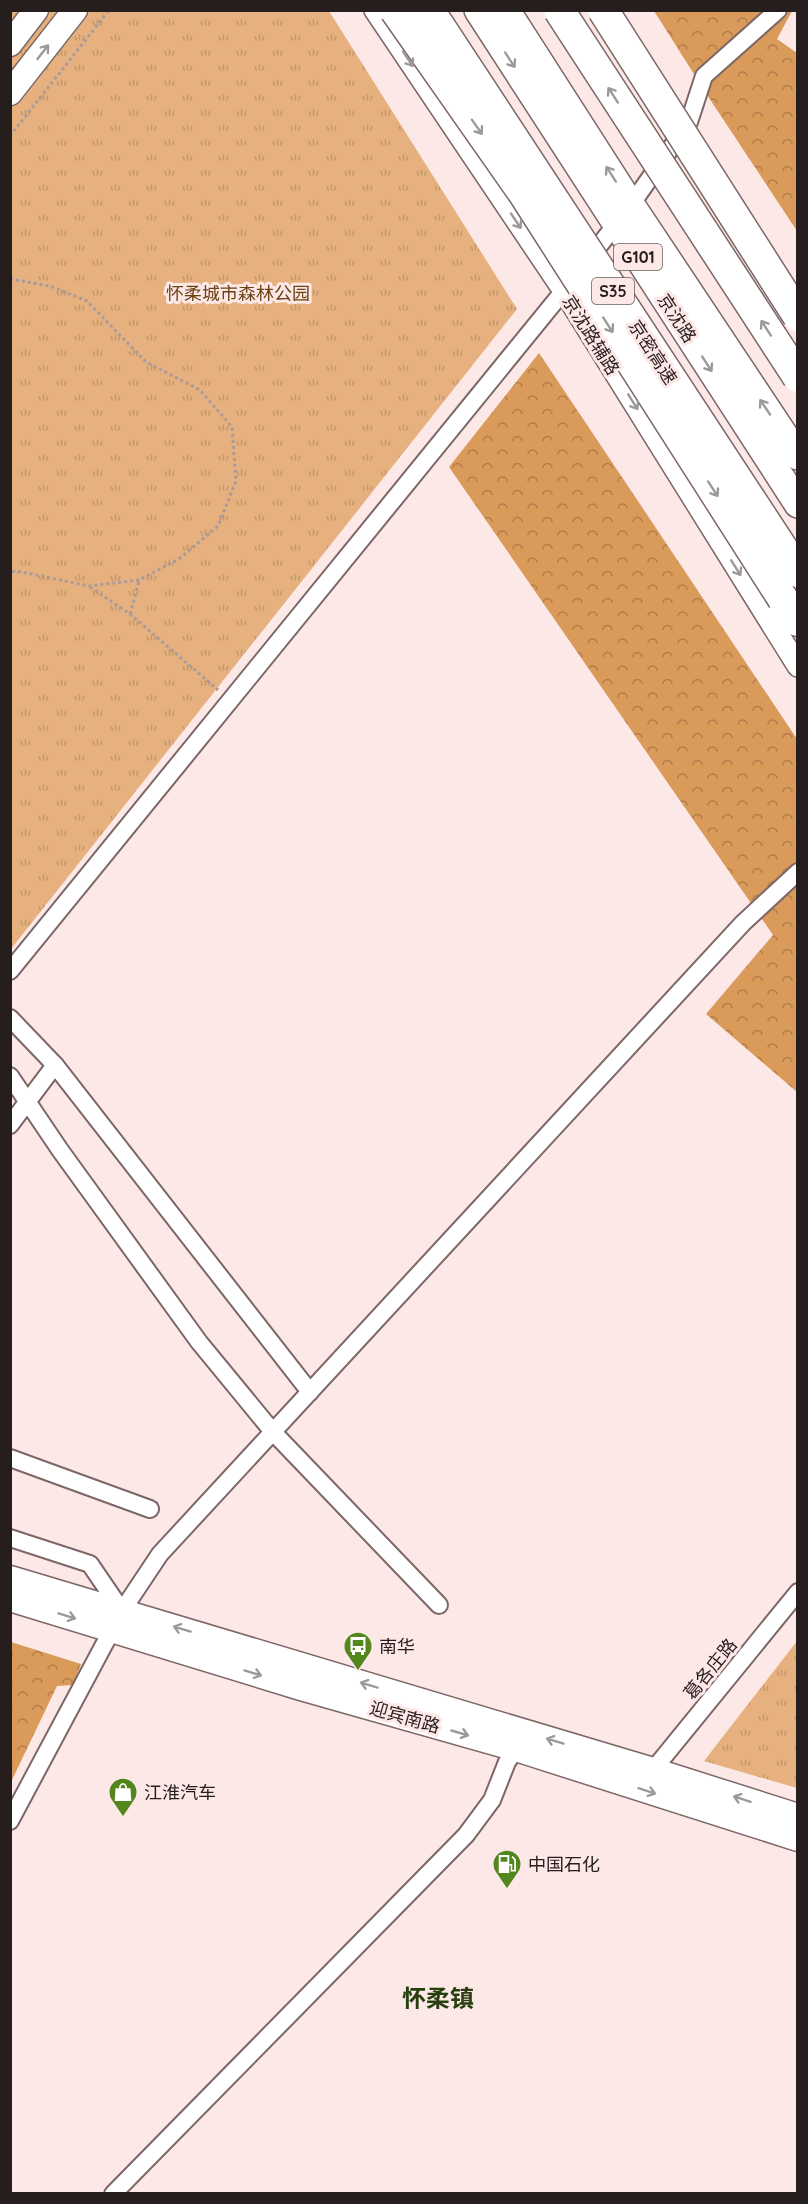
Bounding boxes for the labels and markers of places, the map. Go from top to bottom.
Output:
bus stop icon: 南华 [342,1630,374,1672]
place label: 南华 [379,1635,415,1658]
shop icon: 江淮汽车 [107,1776,139,1818]
place label: 江淮汽车 [144,1781,216,1804]
fuel station icon: 中国石化 [491,1848,523,1890]
place label: 中国石化 [528,1853,600,1876]

